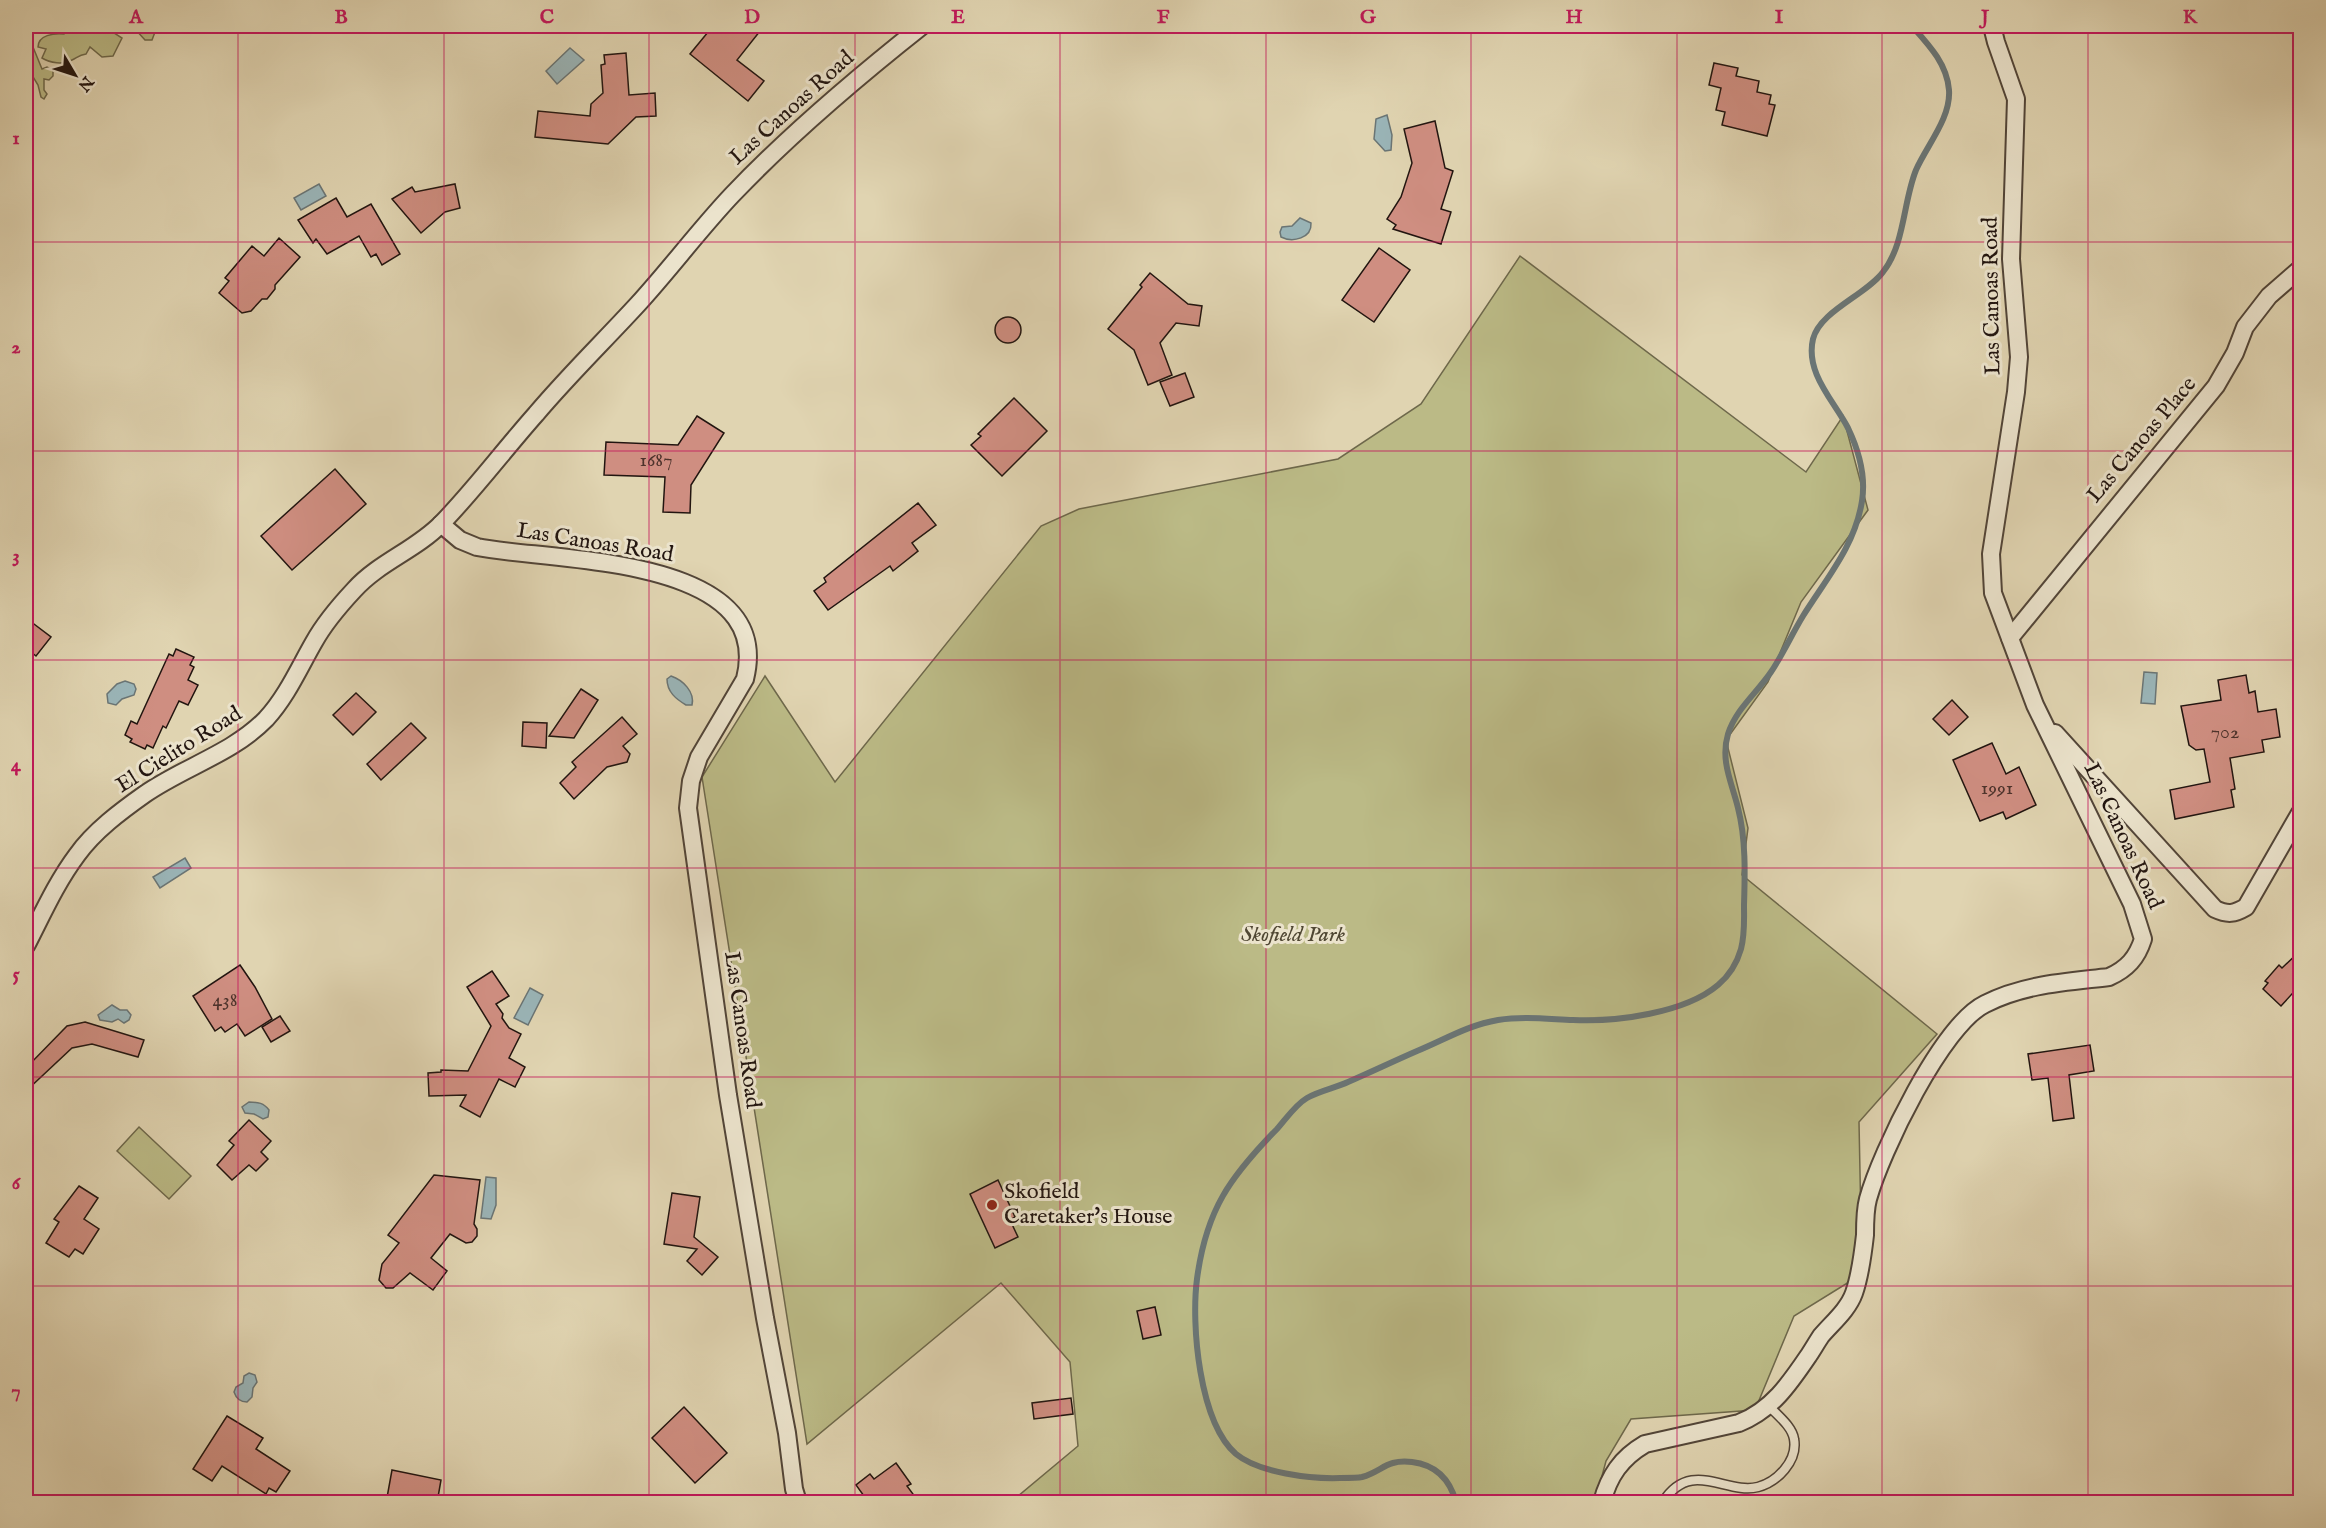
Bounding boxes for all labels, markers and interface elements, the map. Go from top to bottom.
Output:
text: A [128,5,144,30]
text: B [334,5,348,30]
text: C [540,5,554,30]
text: D [744,5,760,30]
text: E [951,5,965,30]
text: F [1157,5,1170,30]
text: G [1360,5,1377,30]
text: H [1565,5,1583,30]
text: I [1775,5,1784,30]
text: J [1978,5,1990,30]
text: K [2183,5,2199,30]
street label: Las Canoas Road [724,44,860,171]
north arrow [45,45,105,105]
text: N [73,71,98,95]
text: 1 [12,126,20,151]
street label: Las Canoas Road [1977,216,2007,375]
text: 2 [11,335,21,360]
street label: Las Canoas Place [2081,371,2203,509]
house number: 1687 [639,448,673,473]
street label: Las Canoas Road [515,517,676,569]
text: 3 [12,544,20,569]
street label: El Cielito Road [111,700,247,800]
house number: 702 [2211,720,2239,745]
text: 4 [11,753,22,778]
street label: Las Canoas Road [2077,758,2169,914]
house number: 1991 [1981,776,2013,801]
park label: Skofield Park [1241,921,1345,949]
street label: Las Canoas Road [717,950,767,1111]
text: 5 [12,962,20,987]
house number: 438 [212,988,238,1013]
text: 6 [12,1171,22,1196]
place label: Skofield Caretaker's House [1004,1178,1172,1231]
marker: Skofield Caretaker's House [985,1198,999,1212]
text: 7 [11,1379,21,1404]

